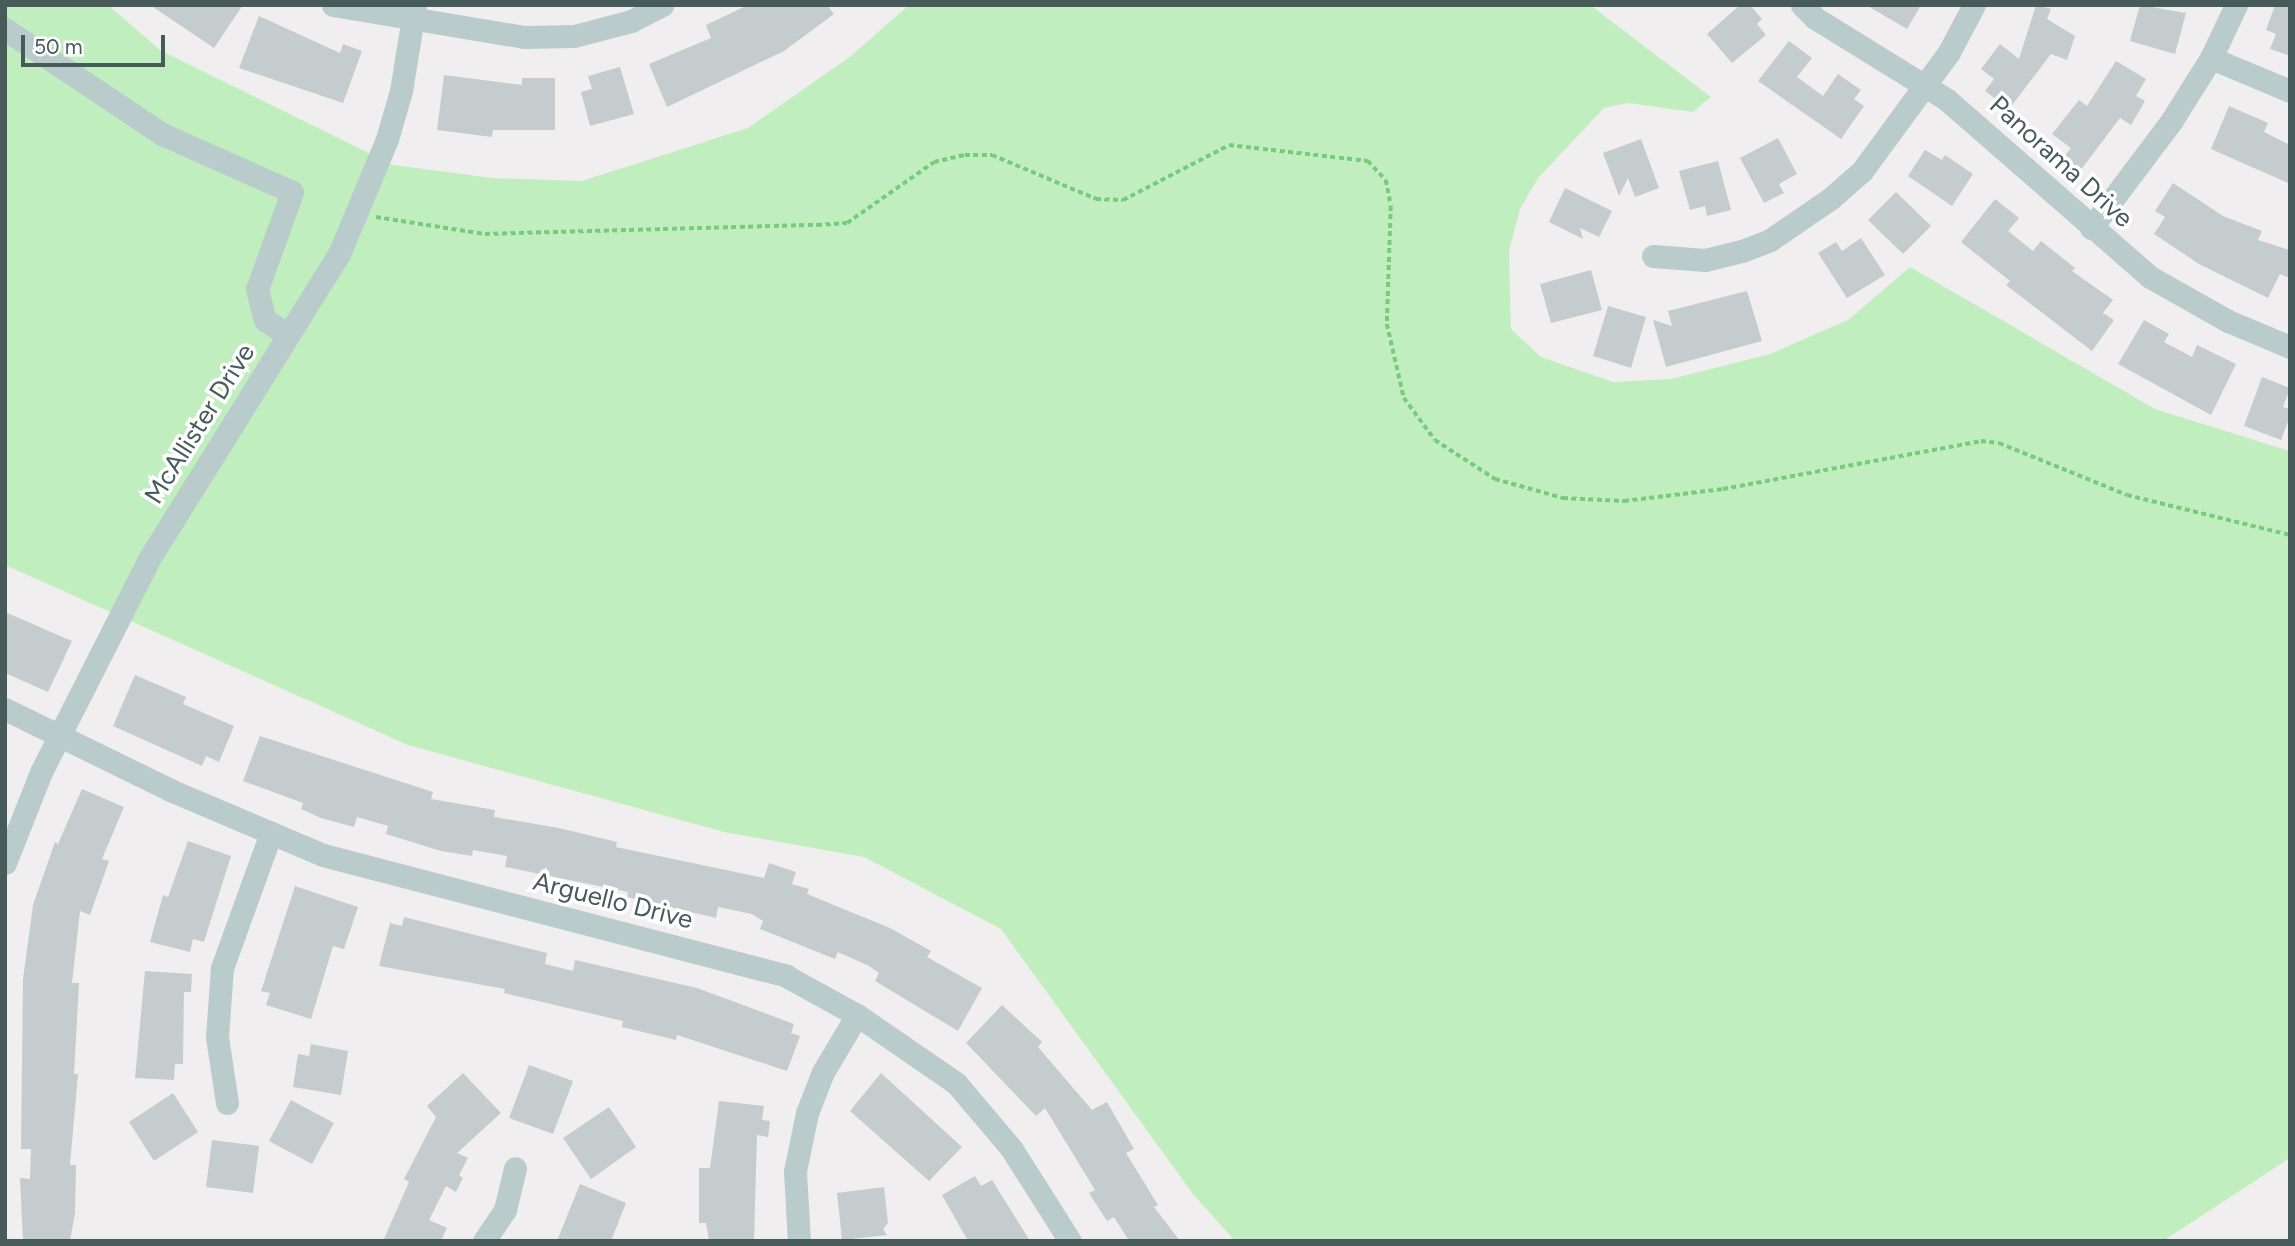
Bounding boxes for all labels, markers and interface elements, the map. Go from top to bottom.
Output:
scale bar [24,21,168,65]
text: 50 m [34,34,83,59]
street label: Panorama Drive [1983,90,2139,234]
street label: McAllister Drive [138,338,262,510]
street label: Arguello Drive [530,866,696,936]

